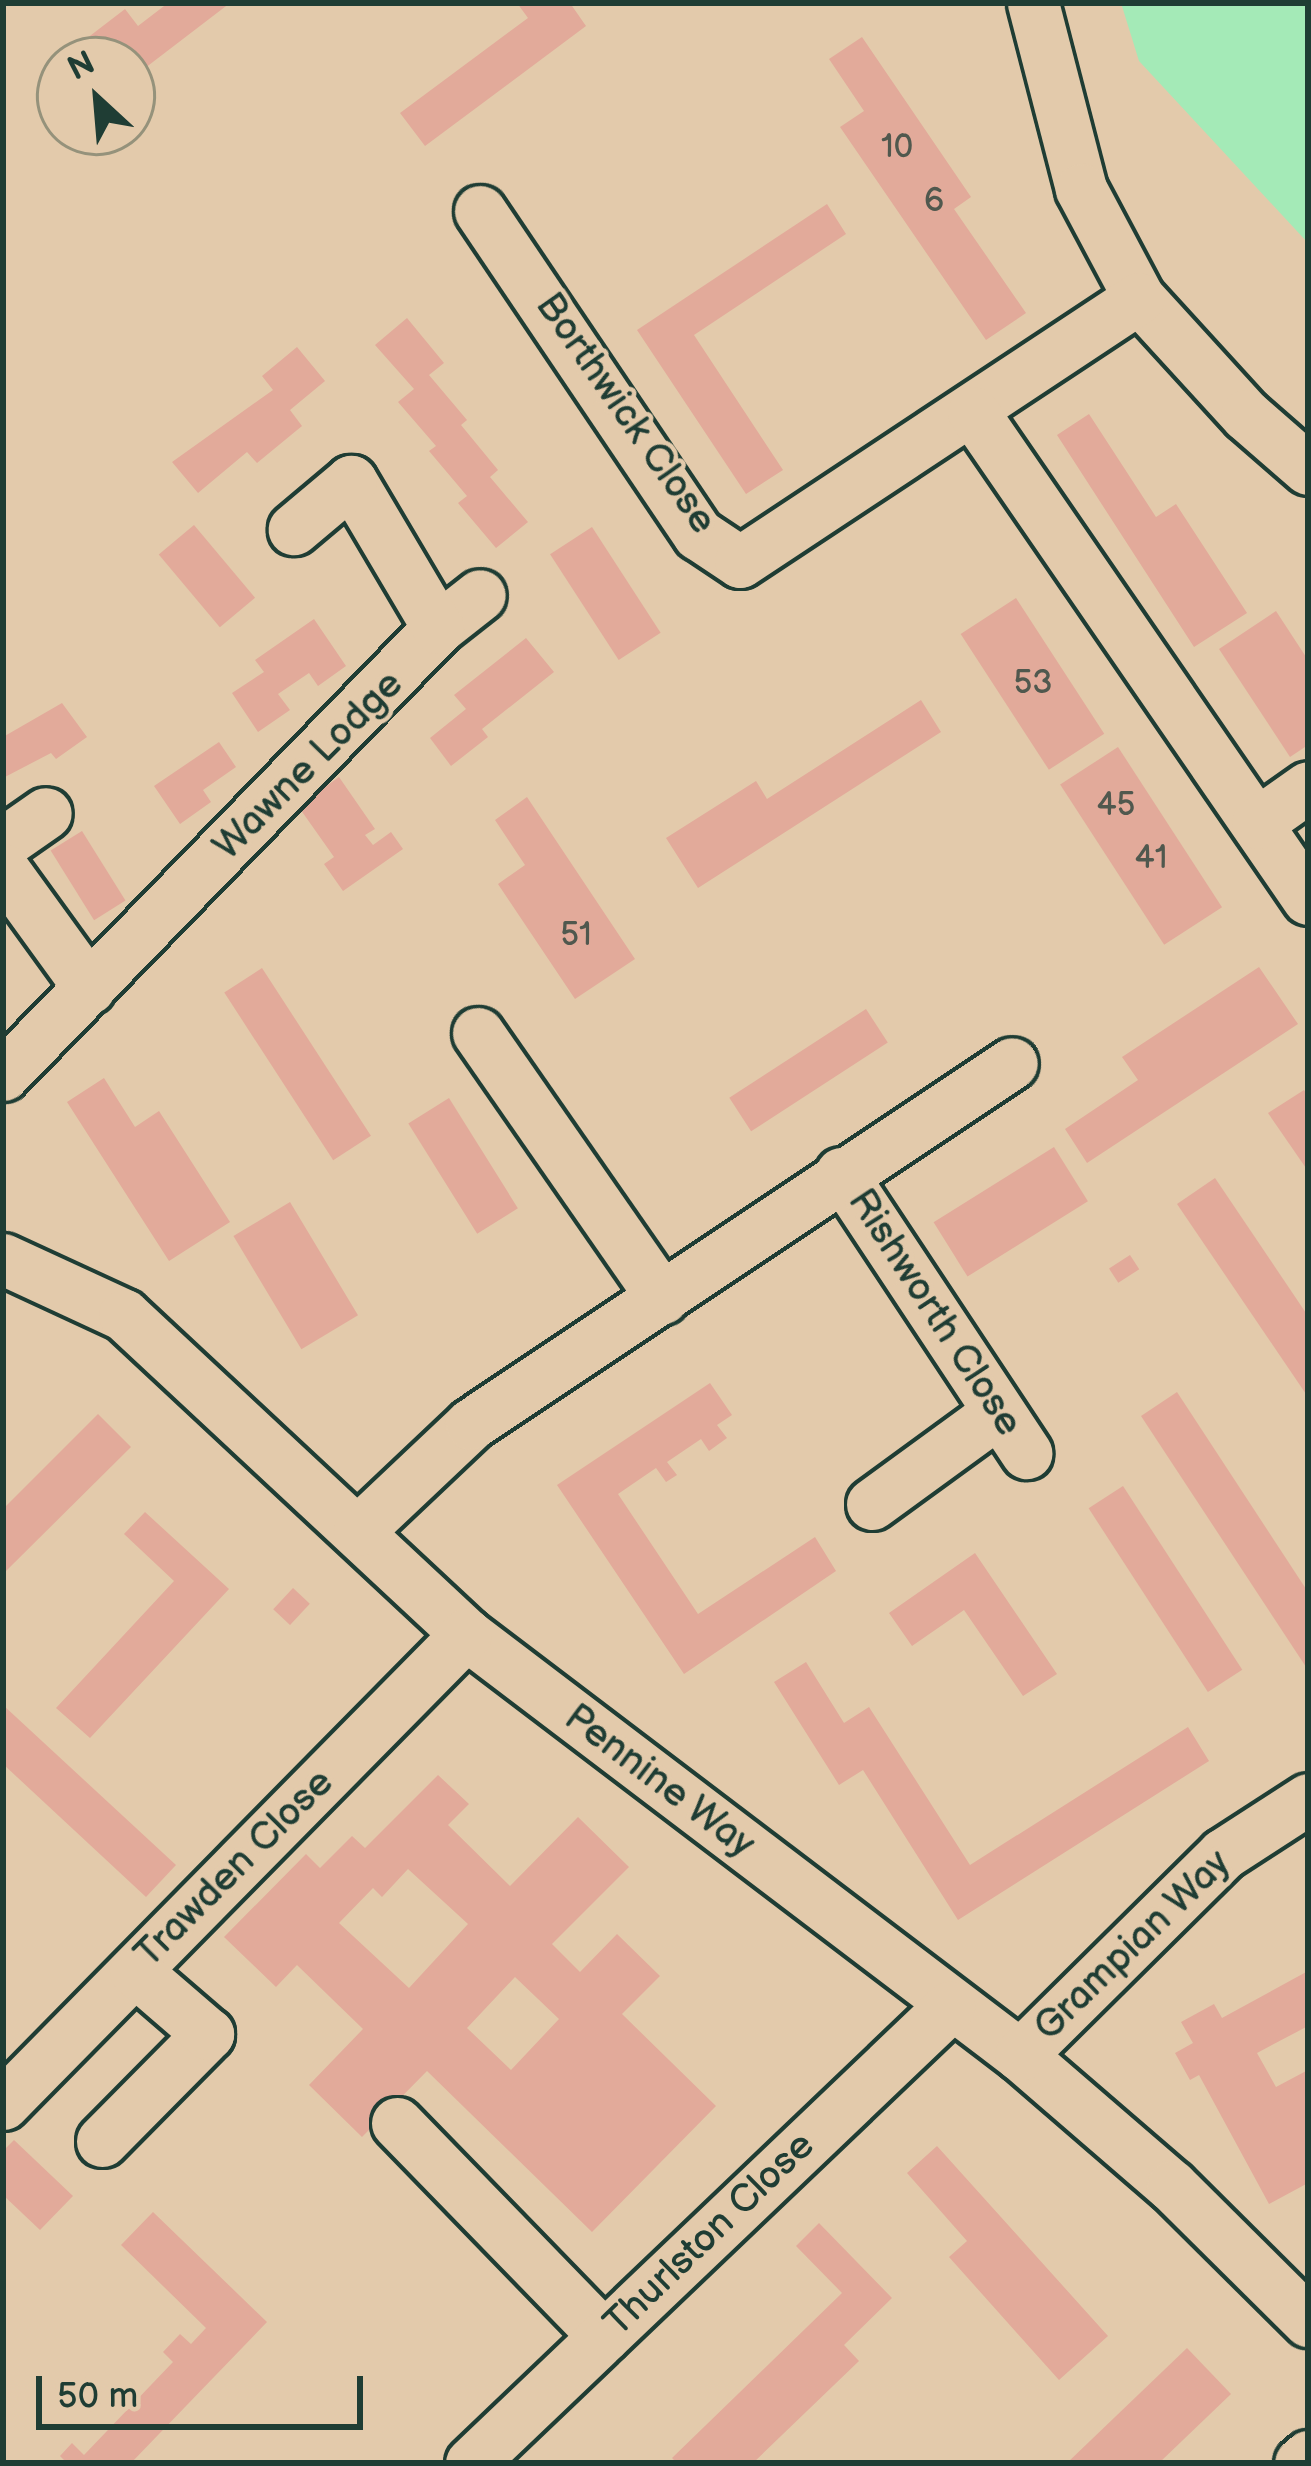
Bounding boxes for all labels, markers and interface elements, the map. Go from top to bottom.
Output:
north arrow [36,36,156,156]
text: N [62,43,101,90]
house number: 10 [881,128,913,168]
house number: 6 [924,182,944,222]
street label: Borthwick Close [525,285,725,543]
street label: Wawne Lodge [205,662,413,870]
house number: 53 [1013,664,1053,704]
house number: 45 [1096,786,1136,826]
house number: 41 [1135,839,1167,879]
house number: 51 [560,916,592,956]
street label: Rishworth Close [837,1181,1031,1445]
street label: Pennine Way [554,1695,764,1869]
street label: Trawden Close [126,1760,344,1978]
street label: Grampian Way [1025,1840,1241,2052]
street label: Thurlston Close [595,2123,825,2347]
scale bar [42,2352,369,2426]
text: 50 m [57,2375,138,2418]

